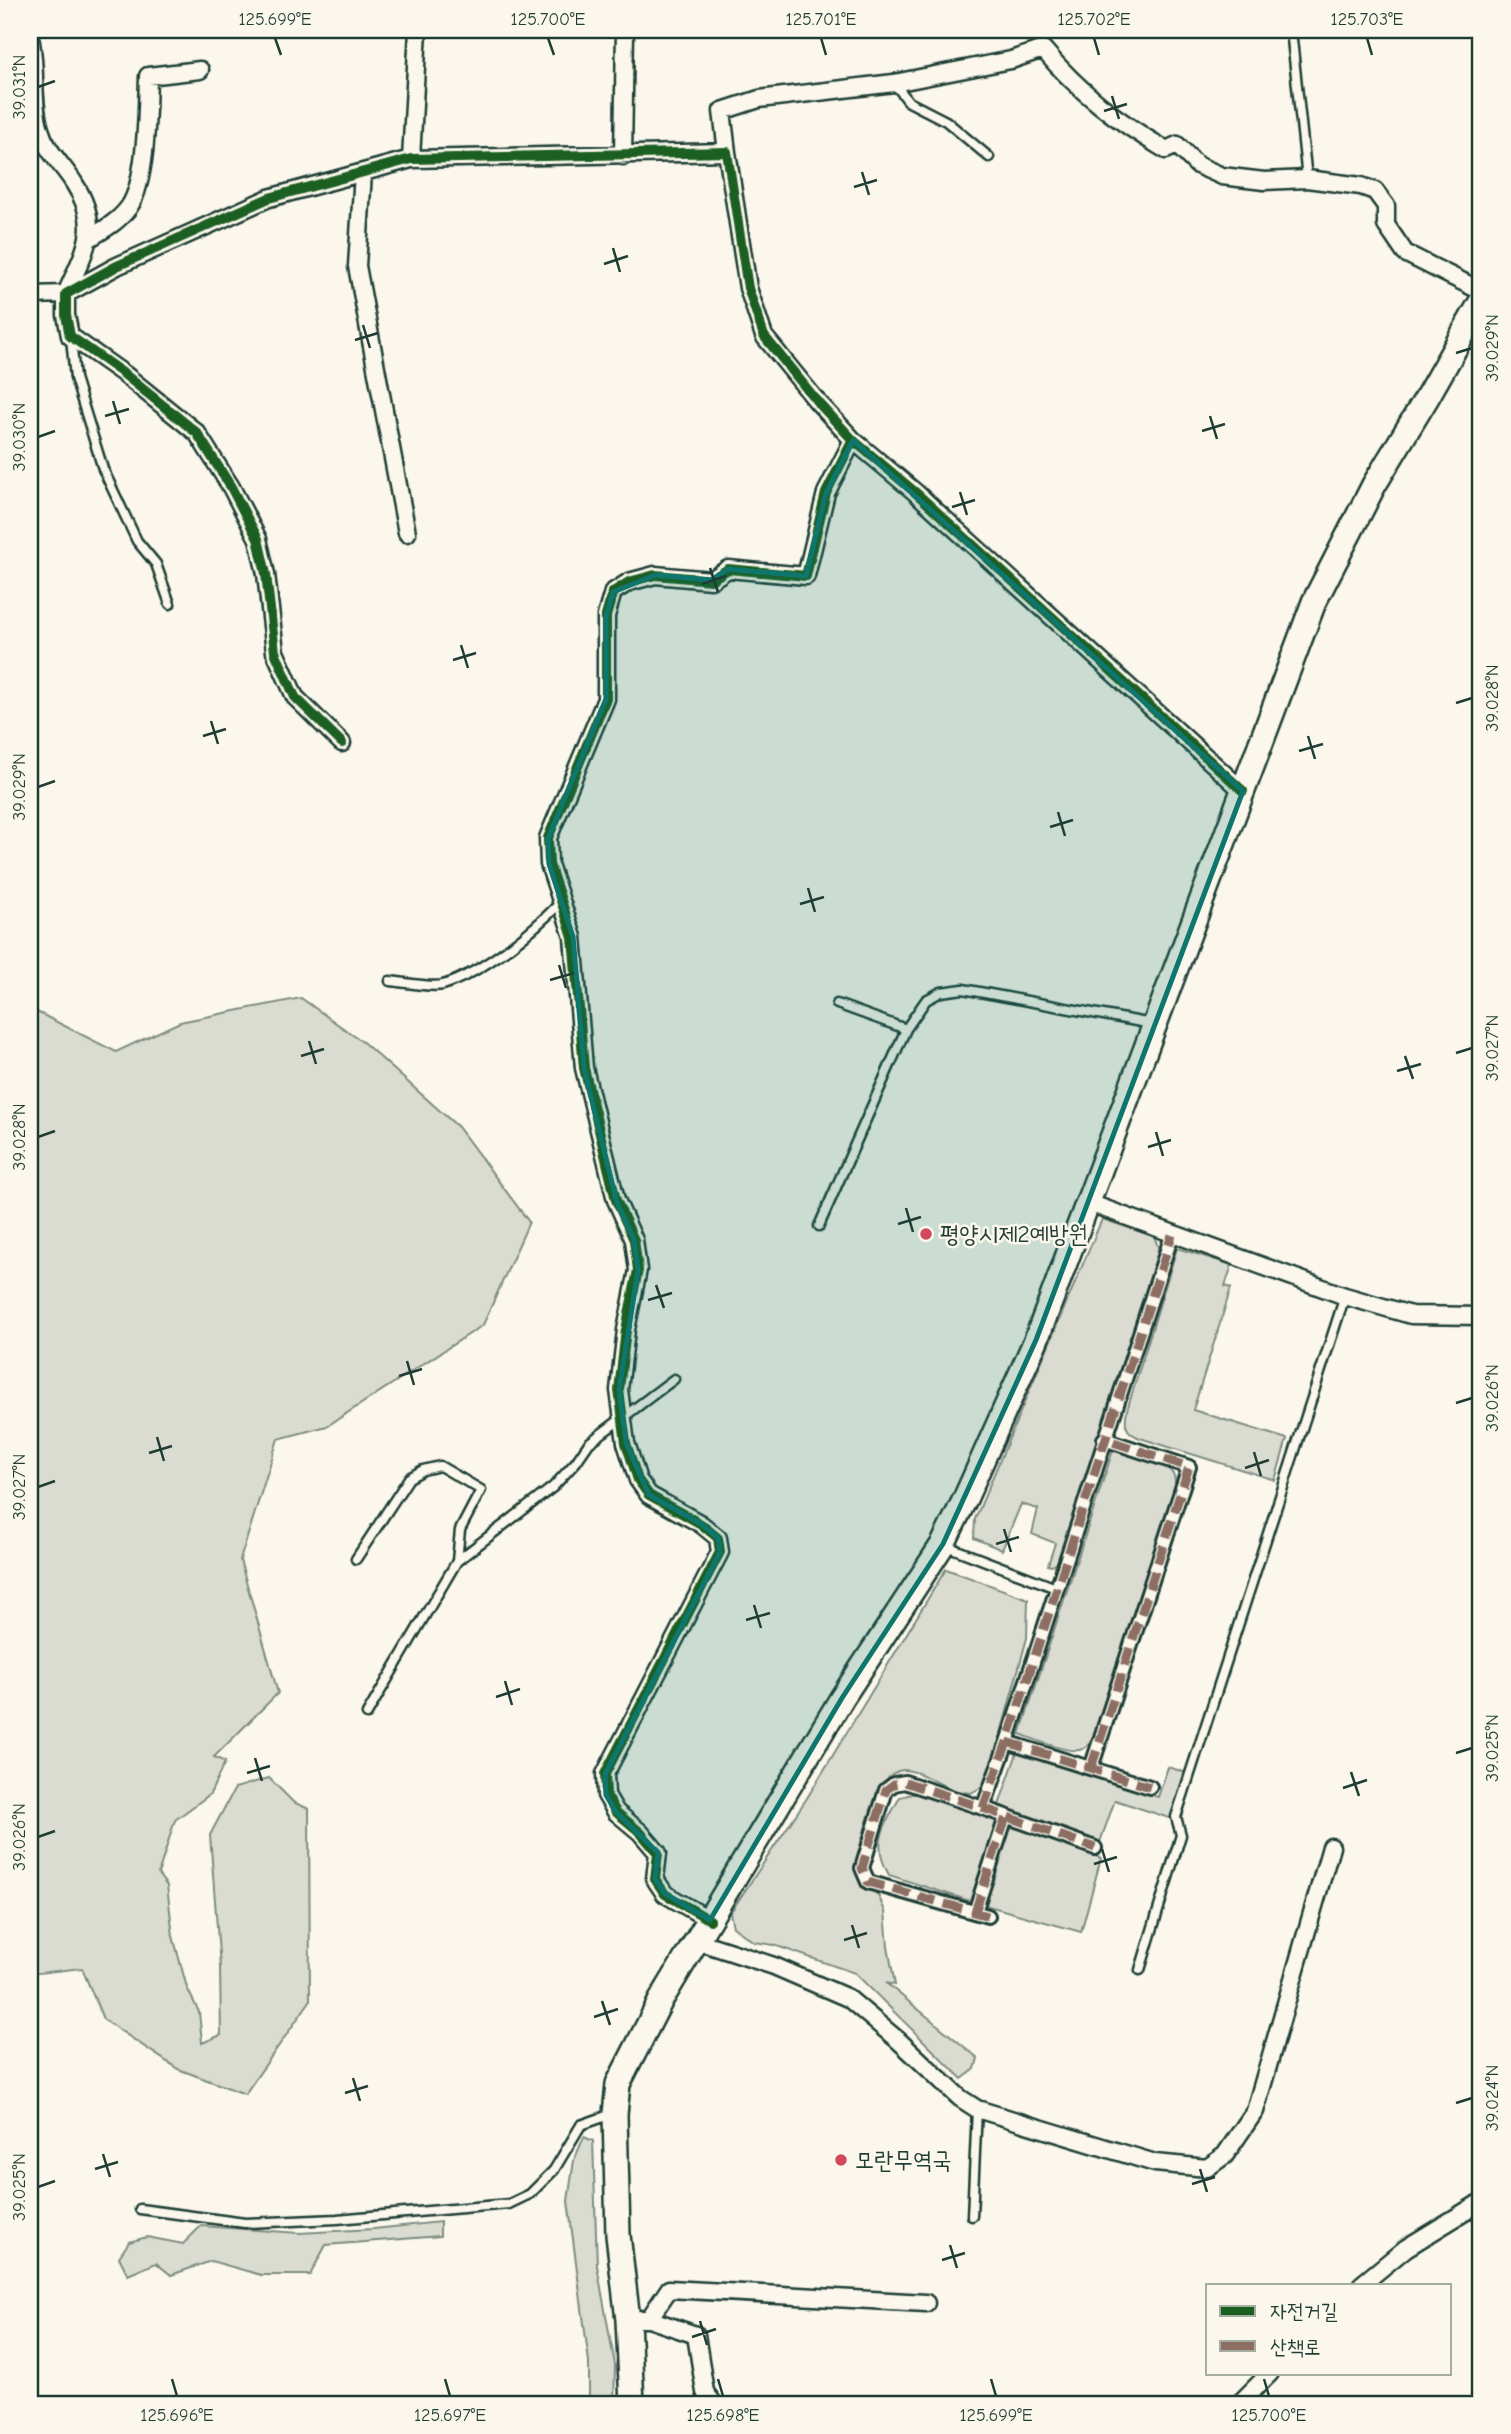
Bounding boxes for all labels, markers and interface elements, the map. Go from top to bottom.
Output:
text: 125.699°E [238,9,312,30]
text: 125.700°E [511,9,586,30]
text: 125.701°E [786,9,857,30]
text: 125.702°E [1057,9,1131,30]
text: 125.703°E [1331,9,1404,30]
text: 39.031°N [9,55,30,119]
text: 39.029°N [1482,314,1503,382]
text: 39.030°N [9,403,30,471]
text: 39.028°N [1482,664,1503,732]
text: 39.029°N [9,753,30,821]
text: 39.027°N [1482,1015,1503,1081]
text: 39.028°N [9,1103,30,1171]
place label: 평양시제2예방원 [940,1220,1088,1248]
marker: 평양시제2예방원 [918,1226,934,1242]
text: 39.026°N [1482,1364,1503,1432]
text: 39.027°N [9,1454,30,1520]
text: 39.025°N [1482,1714,1503,1782]
text: 39.026°N [9,1803,30,1871]
text: 39.024°N [1482,2065,1503,2131]
place label: 모란무역국 [855,2146,952,2174]
marker: 모란무역국 [833,2152,849,2168]
text: 39.025°N [9,2153,30,2221]
legend [1206,2284,1452,2374]
text: 자전거길 [1270,2299,1338,2323]
text: 산책로 [1270,2335,1321,2359]
text: 125.696°E [140,2405,214,2426]
text: 125.697°E [414,2405,486,2426]
text: 125.698°E [687,2405,760,2426]
text: 125.699°E [959,2405,1033,2426]
text: 125.700°E [1232,2405,1307,2426]

